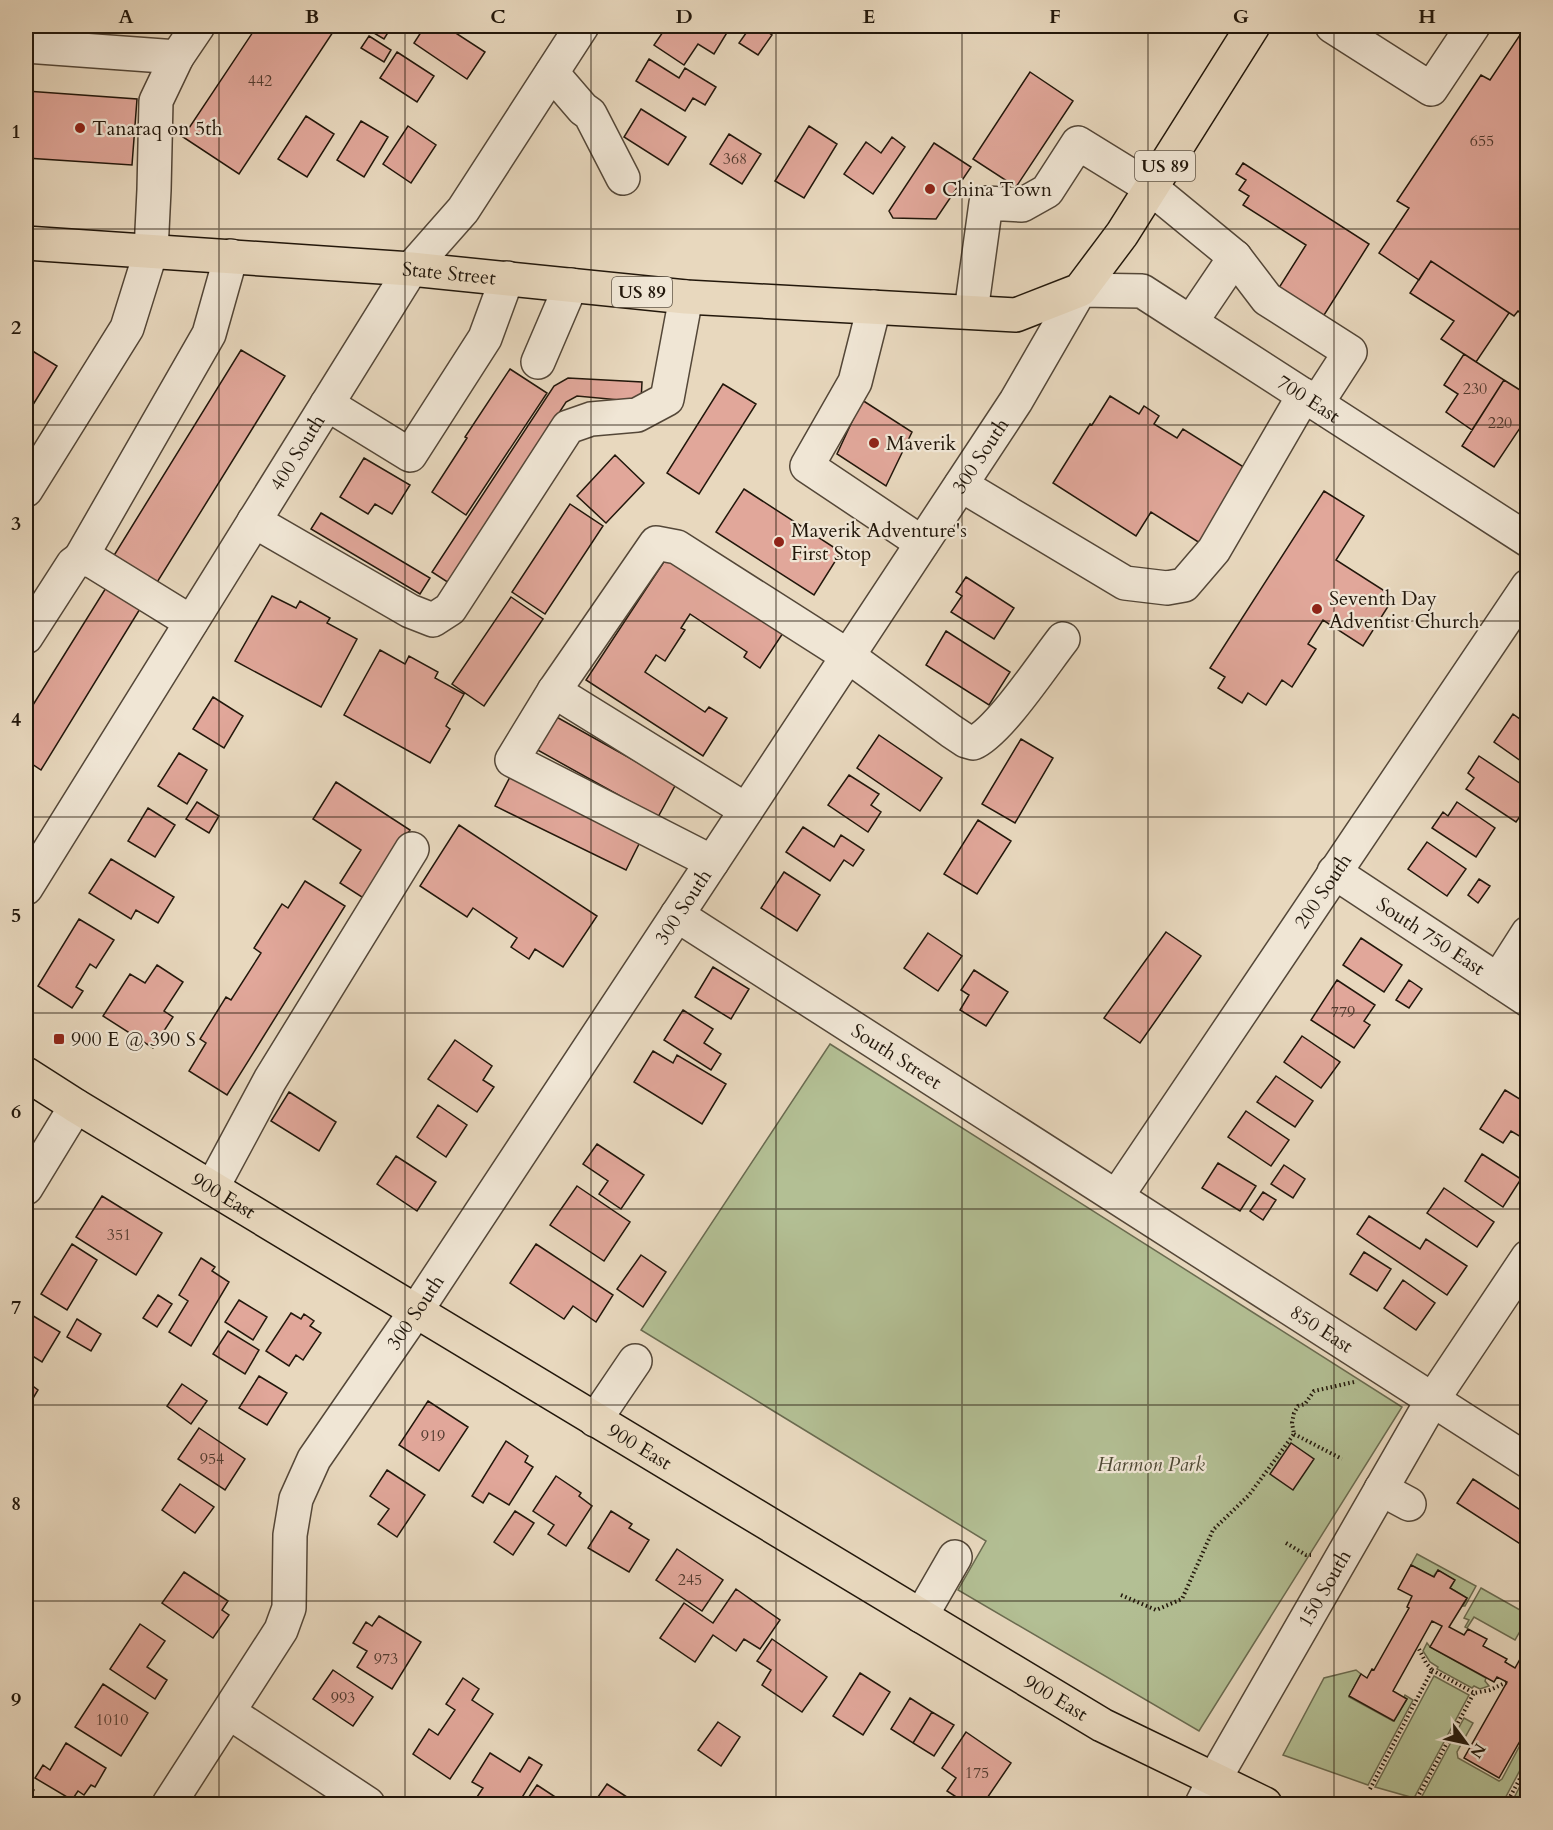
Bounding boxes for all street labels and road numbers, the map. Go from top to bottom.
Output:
road number: US 89 [1135,151,1195,181]
street label: State Street [401,255,498,291]
road number: US 89 [612,277,672,307]
street label: 700 East [1272,368,1346,429]
street label: 400 South [263,409,331,496]
street label: 300 South [945,413,1015,499]
street label: 200 South [1288,848,1358,934]
street label: 300 South [648,863,717,949]
street label: South 750 East [1371,890,1491,982]
street label: South Street [846,1017,948,1095]
street label: 900 East [187,1166,261,1225]
street label: 300 South [380,1269,450,1355]
street label: 850 East [1285,1298,1359,1359]
street label: 900 East [603,1417,678,1476]
street label: 150 South [1291,1545,1357,1632]
street label: 900 East [1019,1668,1094,1727]

